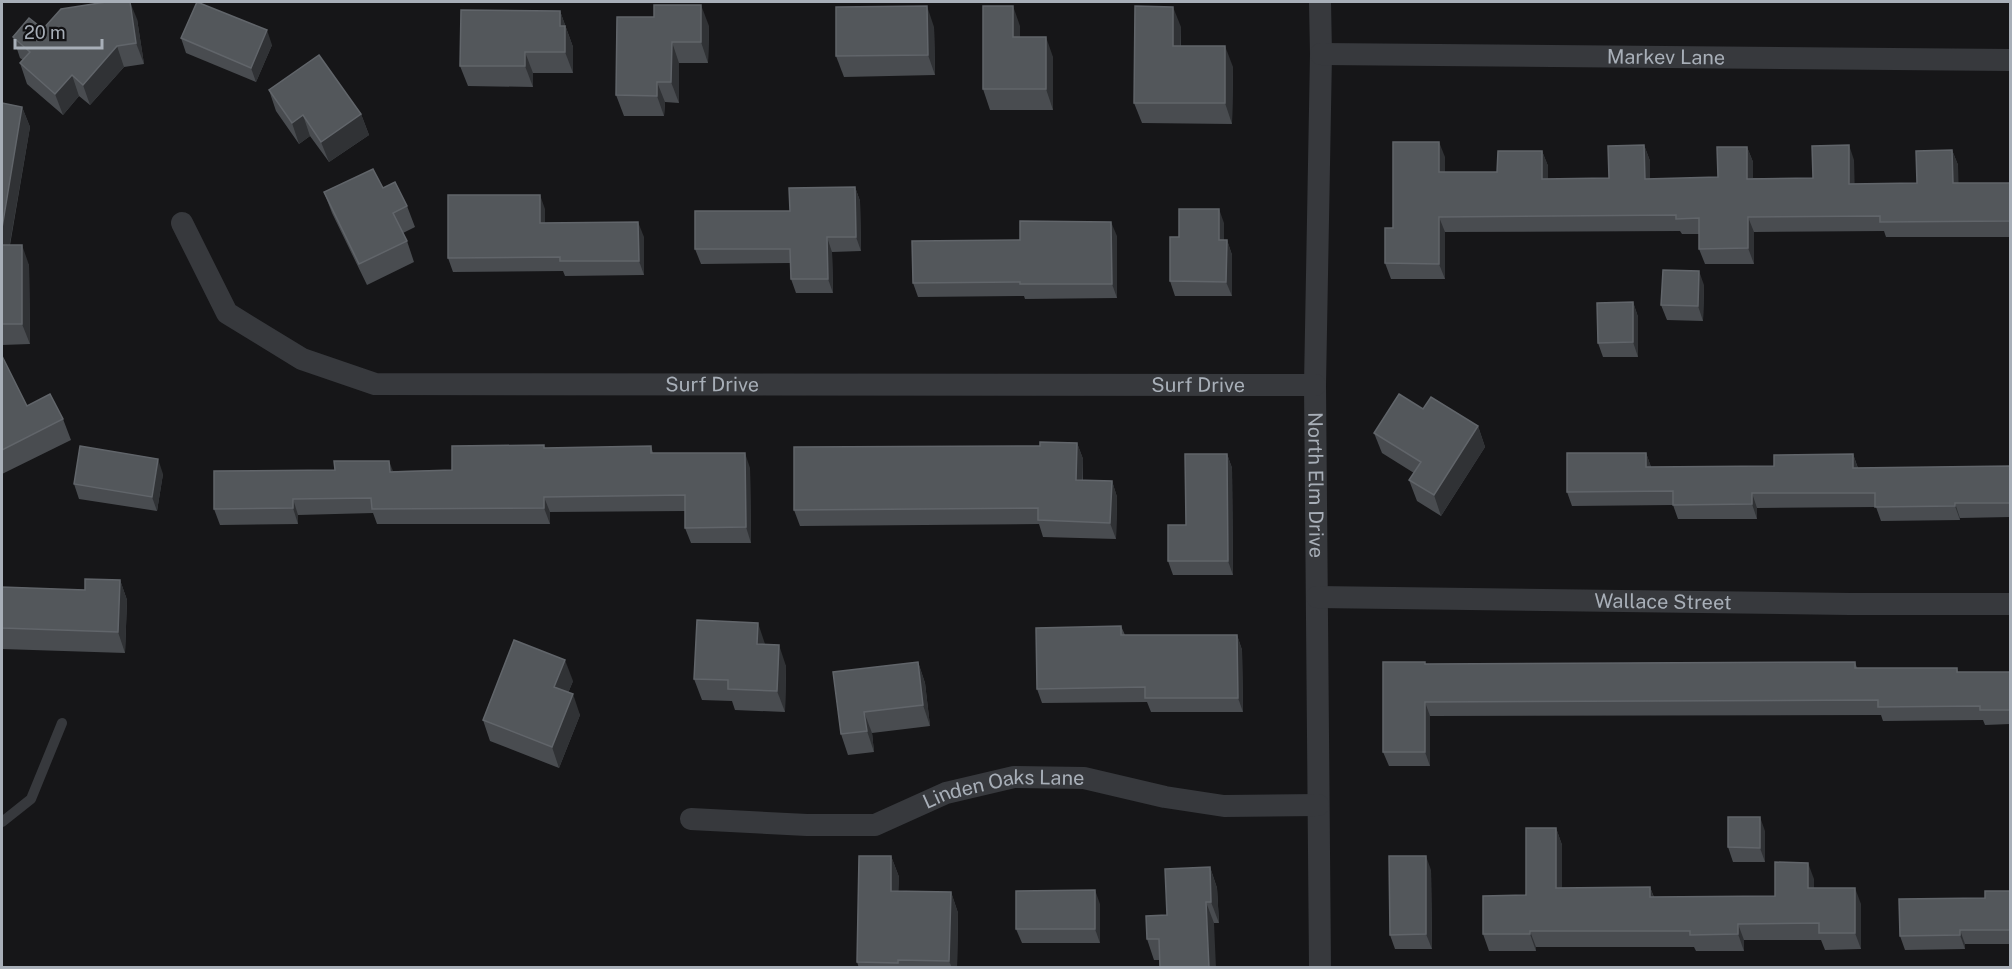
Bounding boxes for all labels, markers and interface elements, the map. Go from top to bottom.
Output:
scale bar [15,12,102,50]
text: 20 m [24,22,66,43]
street label: Markev Lane [1607,44,1725,70]
street label: Surf Drive [665,372,759,396]
street label: Surf Drive [1151,373,1245,397]
street label: North Elm Drive [1303,412,1328,558]
street label: Wallace Street [1594,589,1732,614]
street label: Linden Oaks Lane [919,765,1085,814]

